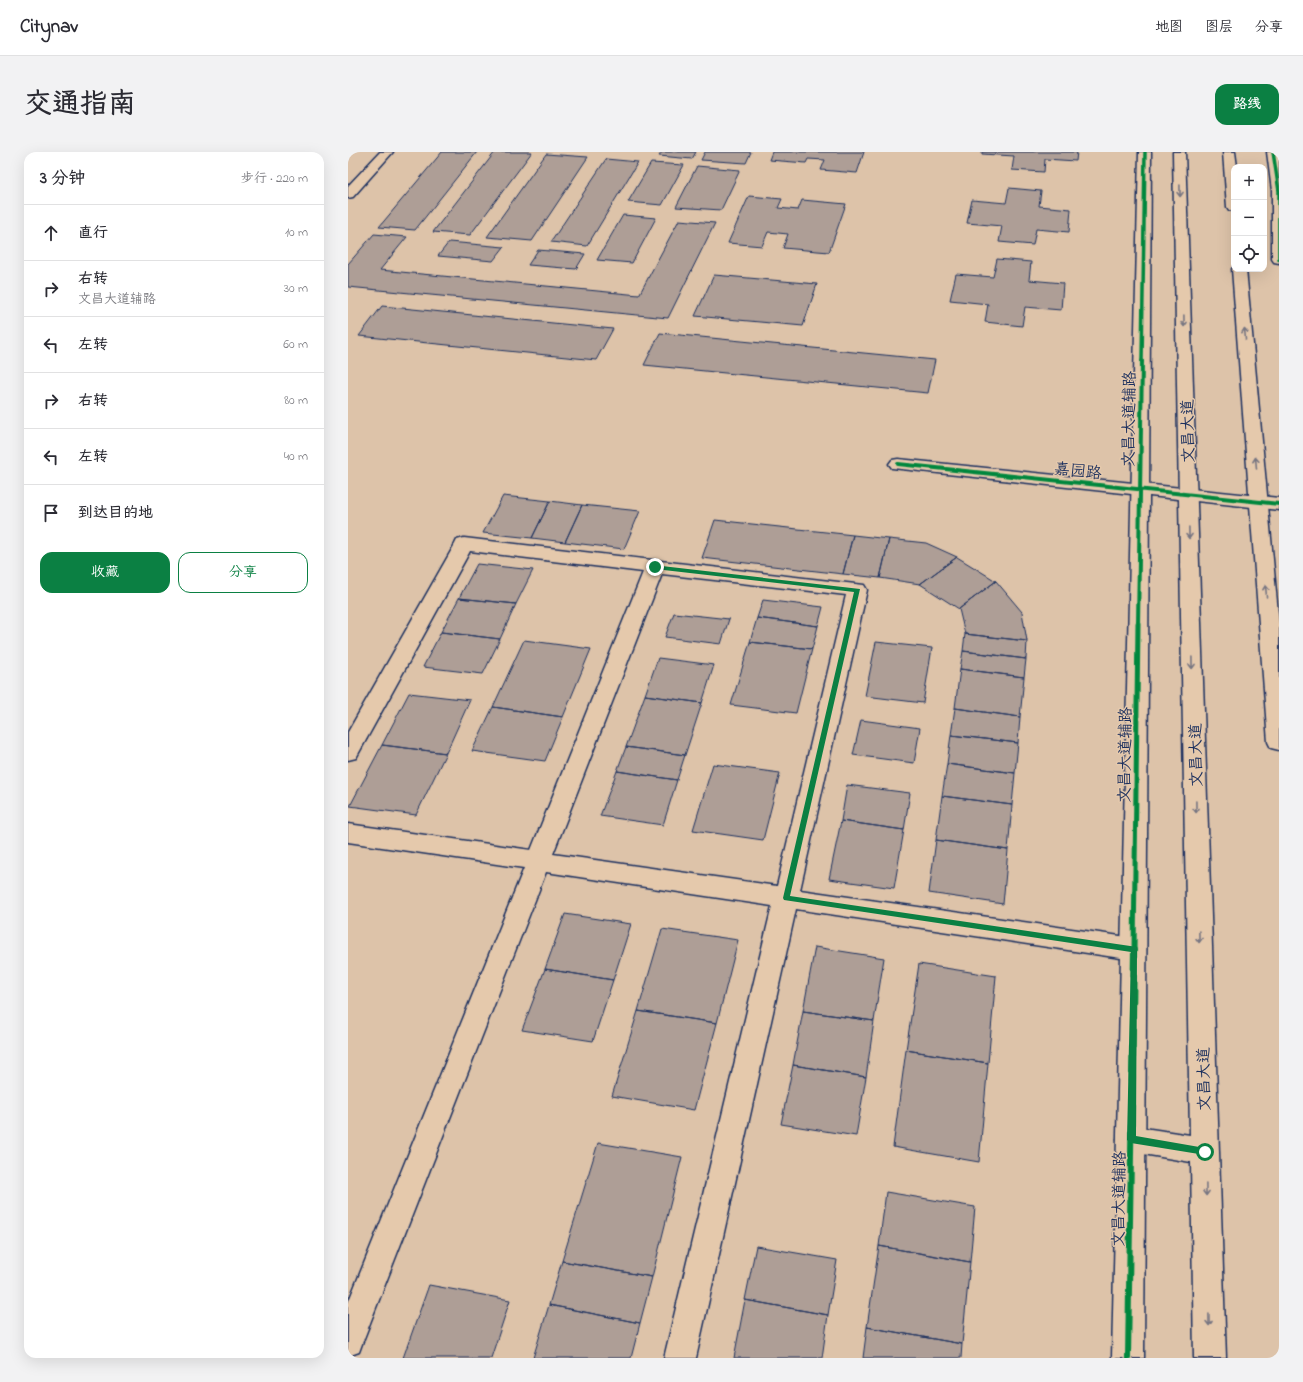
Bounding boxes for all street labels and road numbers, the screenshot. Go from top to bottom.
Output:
street label: 文昌大道辅路 [1117,371,1143,467]
street label: 文昌大道 [1176,399,1202,463]
street label: 嘉园路 [1053,458,1103,486]
street label: 文昌大道辅路 [1113,707,1139,803]
street label: 文昌大道 [1184,723,1210,787]
street label: 文昌大道 [1192,1047,1218,1111]
street label: 文昌大道辅路 [1107,1151,1133,1247]

